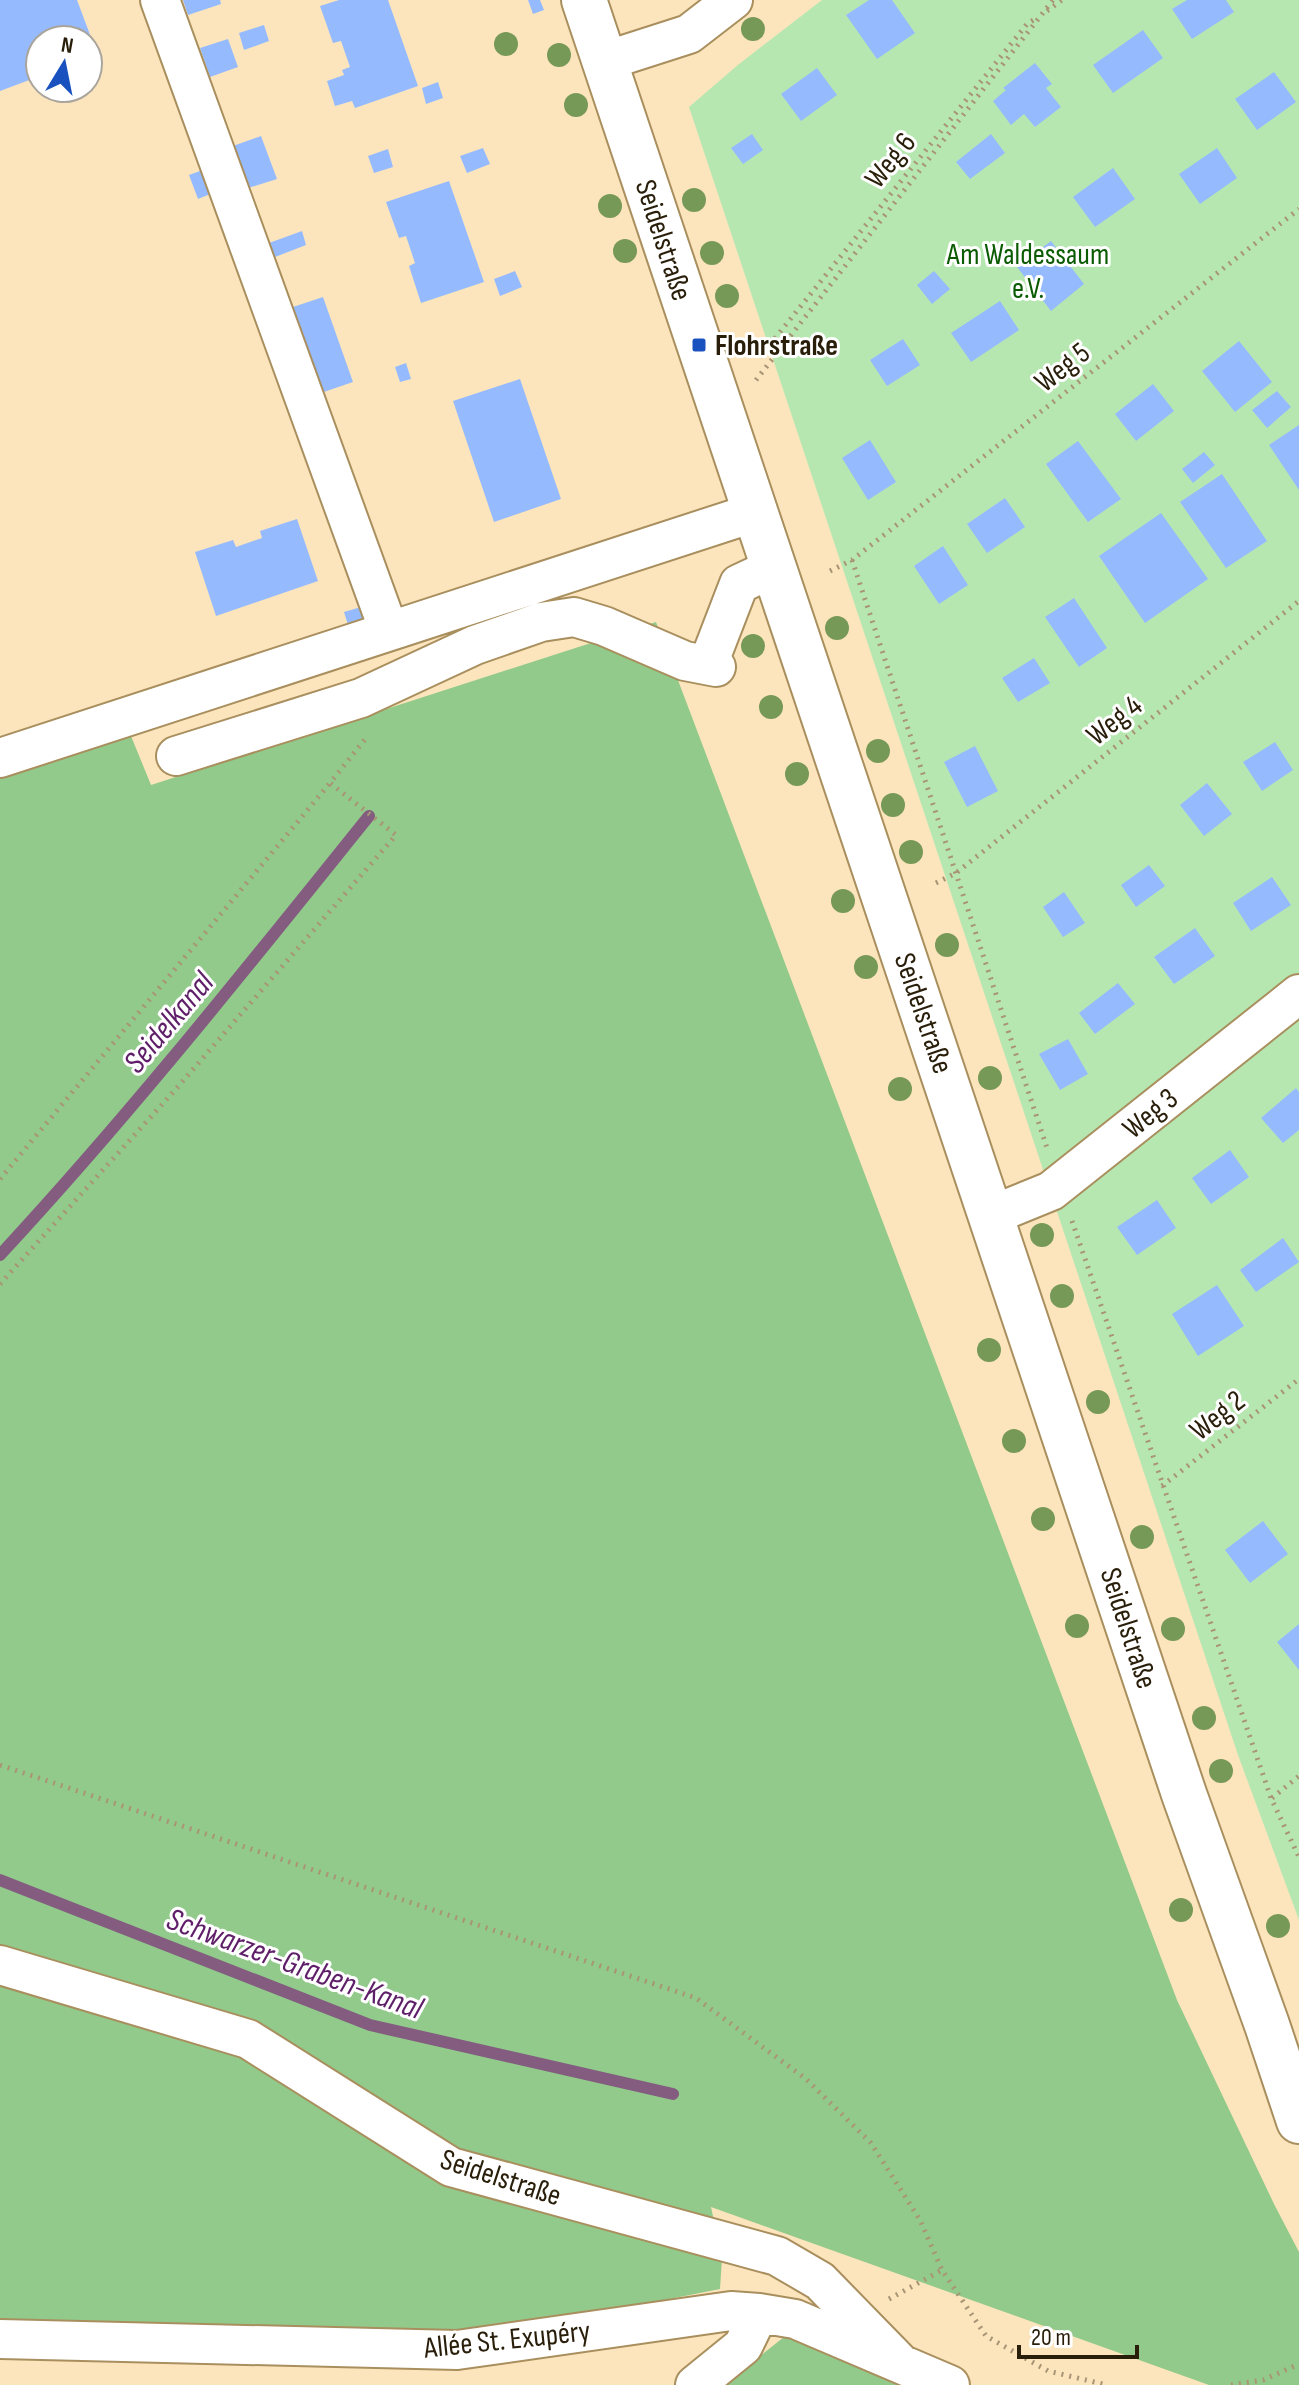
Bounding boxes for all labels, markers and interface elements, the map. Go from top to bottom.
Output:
north arrow [24,24,104,104]
text: N [59,31,75,60]
street label: Weg 6 [858,126,924,196]
street label: Seidelstraße [627,175,699,305]
park label: Am Waldessaum e.V. [946,237,1109,307]
place label: Flohrstraße [715,328,838,364]
street label: Weg 5 [1028,335,1097,400]
marker: Flohrstraße [690,336,708,354]
street label: Weg 4 [1080,688,1149,754]
street label: Seidelstraße [886,948,960,1078]
water label: Seidelkanal [116,964,223,1081]
street label: Weg 3 [1116,1081,1185,1147]
street label: Weg 2 [1183,1383,1252,1448]
street label: Seidelstraße [1092,1563,1164,1693]
water label: Schwarzer-Graben-Kanal [161,1900,429,2029]
street label: Seidelstraße [436,2142,566,2214]
scale bar [1019,2309,1137,2359]
street label: Allée St. Exupéry [421,2313,592,2367]
text: 20 m [1031,2323,1071,2352]

